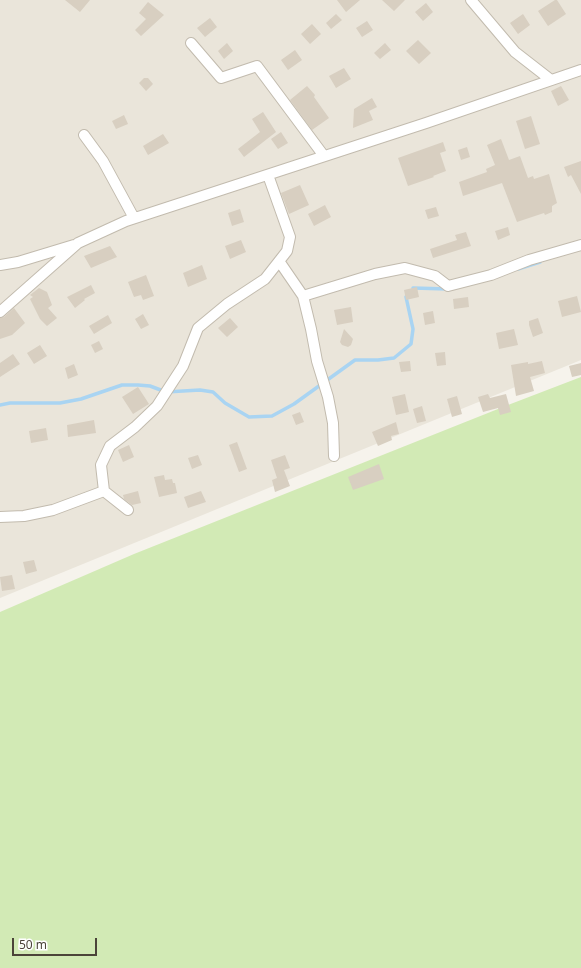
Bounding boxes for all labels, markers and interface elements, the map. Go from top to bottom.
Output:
scale bar [14,930,99,956]
text: 50 m [19,936,47,953]

